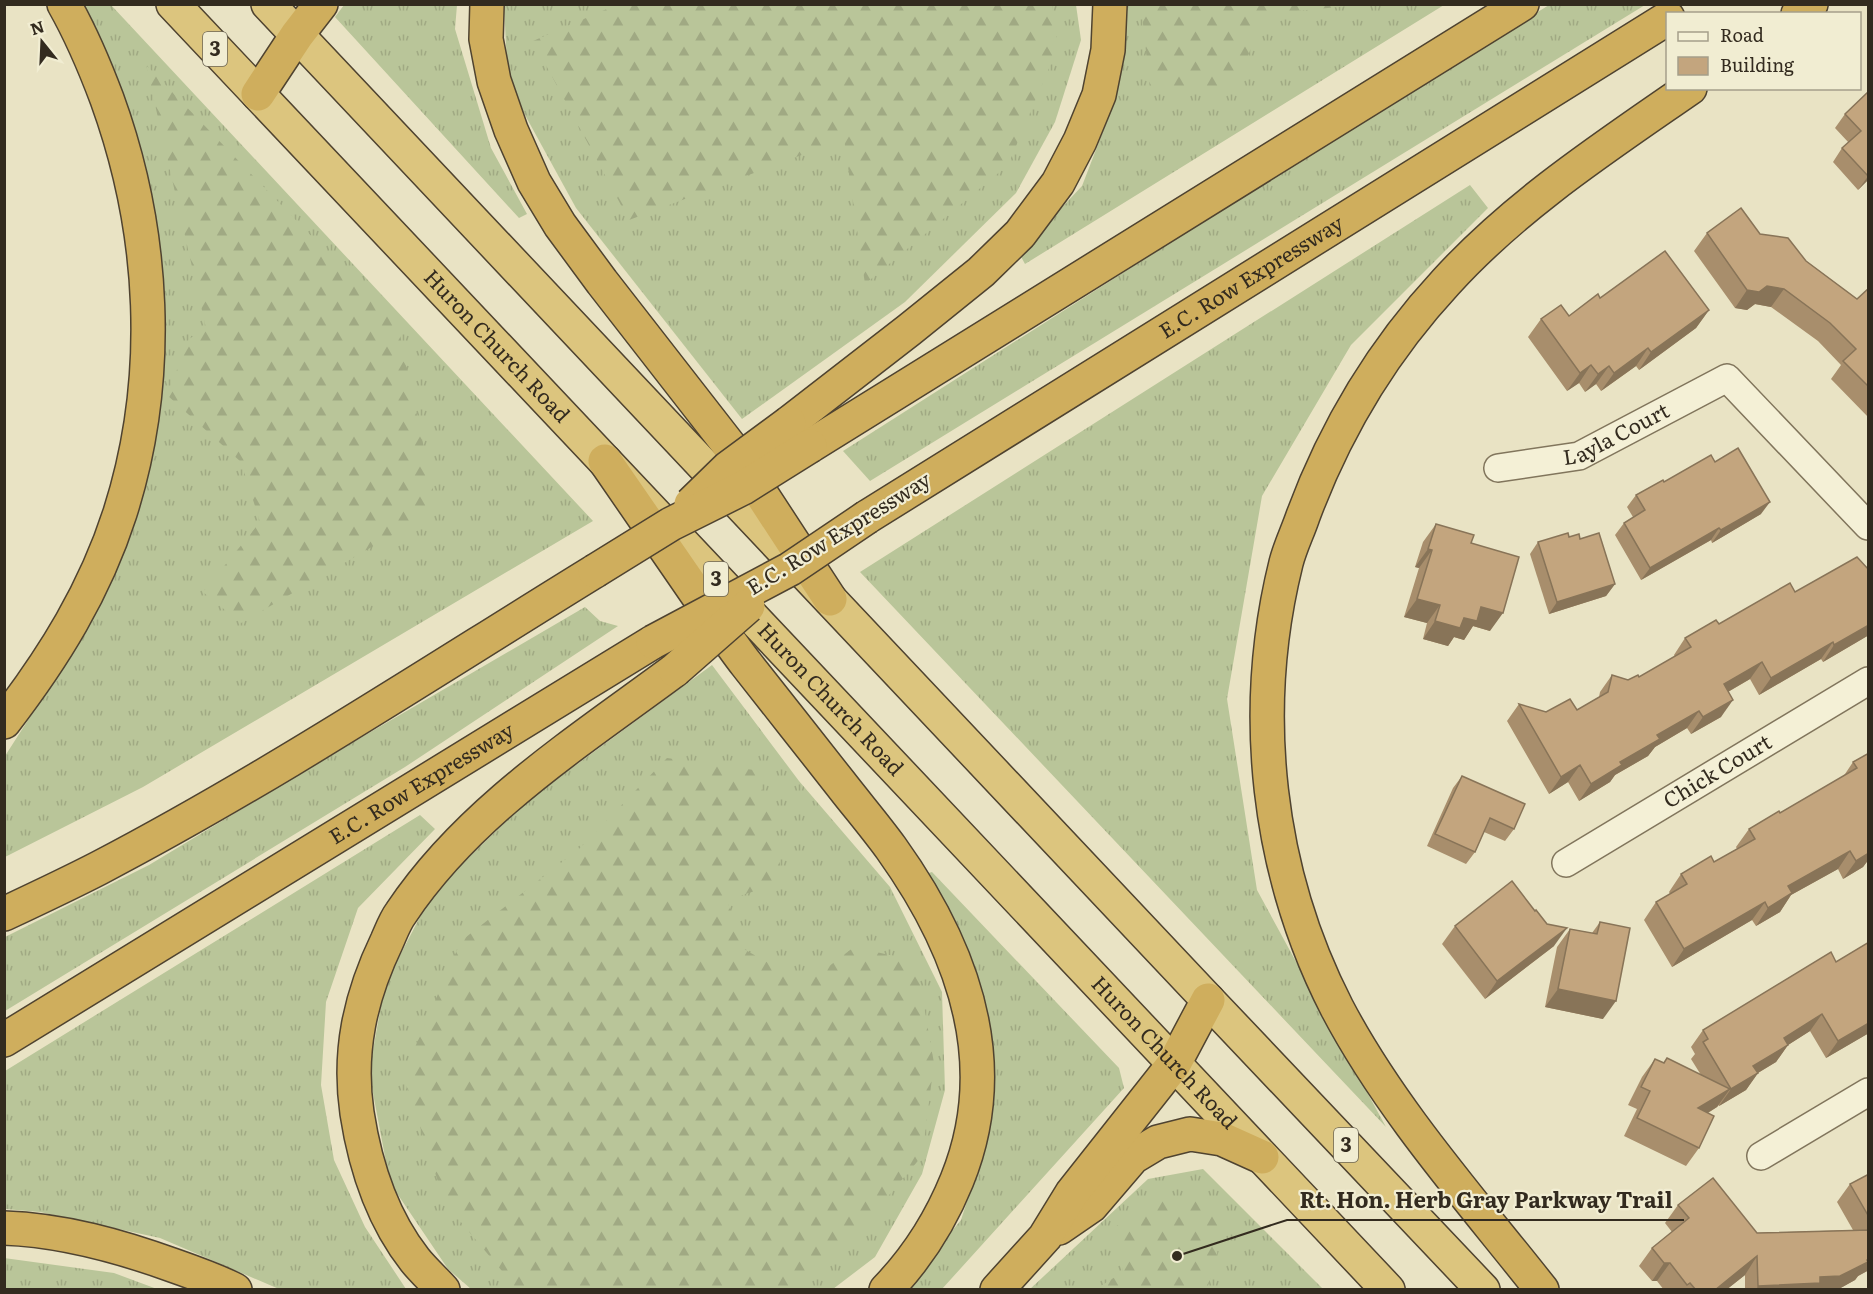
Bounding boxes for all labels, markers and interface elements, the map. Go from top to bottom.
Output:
north arrow [12,12,72,72]
legend [1666,12,1861,90]
text: N [27,13,47,40]
text: Road [1720,21,1764,48]
road number: 3 [203,32,227,66]
text: Building [1720,51,1795,78]
street label: E.C. Row Expressway [1152,206,1349,345]
street label: Huron Church Road [418,261,579,428]
street label: Layla Court [1561,393,1674,471]
street label: E.C. Row Expressway [740,462,937,601]
road number: 3 [704,562,728,596]
street label: Huron Church Road [752,614,912,782]
street label: E.C. Row Expressway [322,713,520,850]
street label: Chick Court [1656,725,1777,814]
street label: Huron Church Road [1086,968,1246,1135]
road number: 3 [1334,1128,1358,1162]
callout: Rt. Hon. Herb Gray Parkway Trail [1287,1180,1684,1220]
text: Rt. Hon. Herb Gray Parkway Trail [1299,1182,1673,1215]

